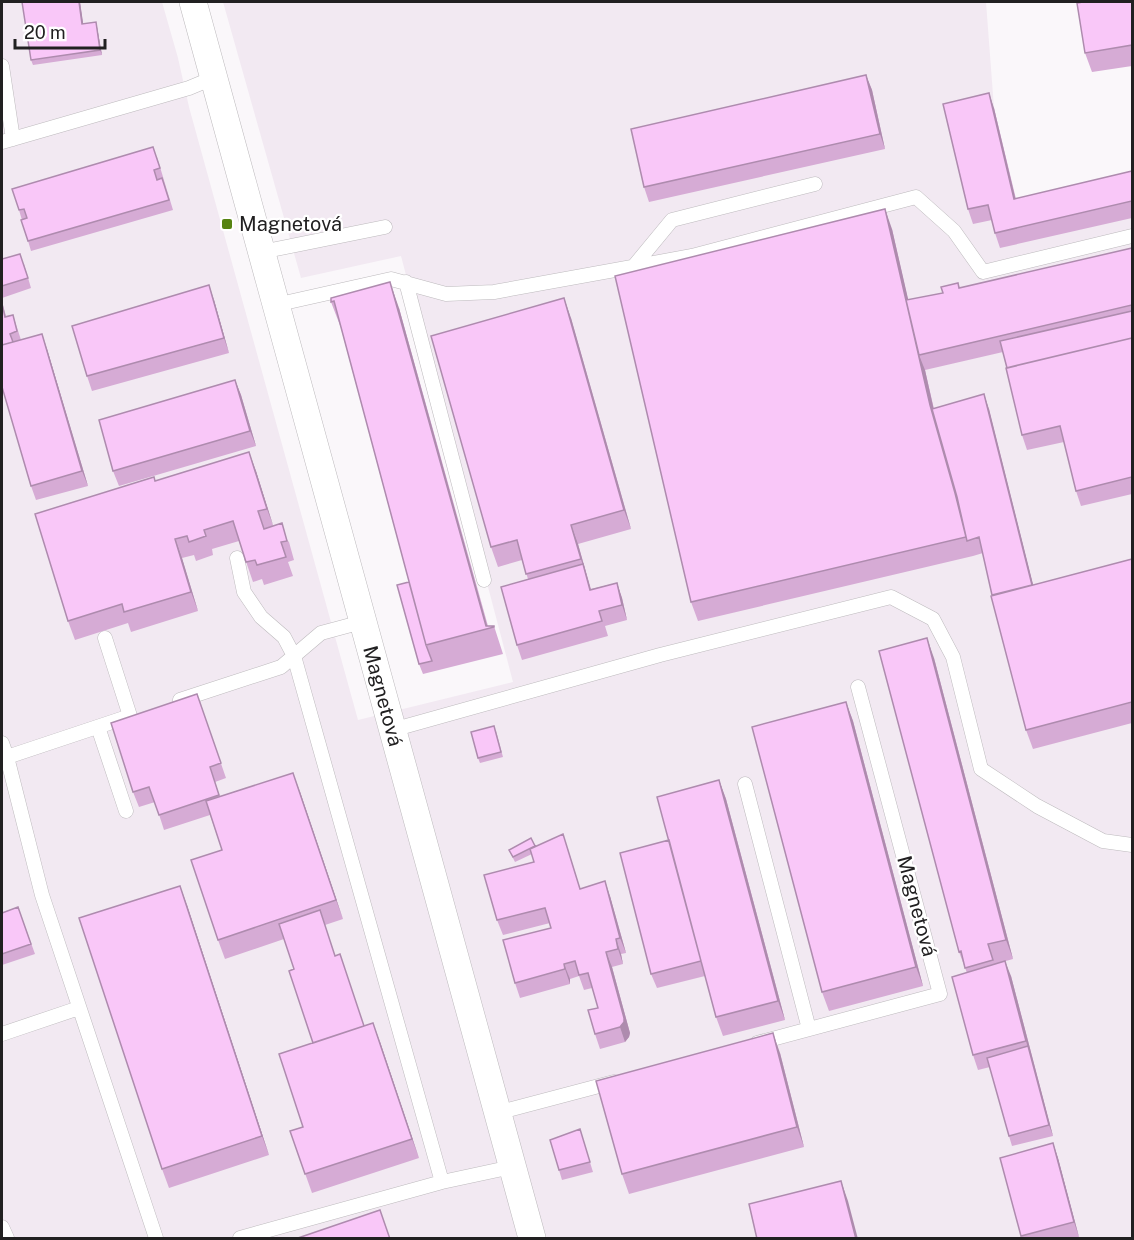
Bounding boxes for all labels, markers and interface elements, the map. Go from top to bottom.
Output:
scale bar [15,12,105,50]
text: 20 m [24,22,66,43]
place label: Magnetová [239,212,342,236]
marker: Magnetová [220,217,234,231]
street label: Magnetová [358,643,408,749]
street label: Magnetová [892,853,942,959]

